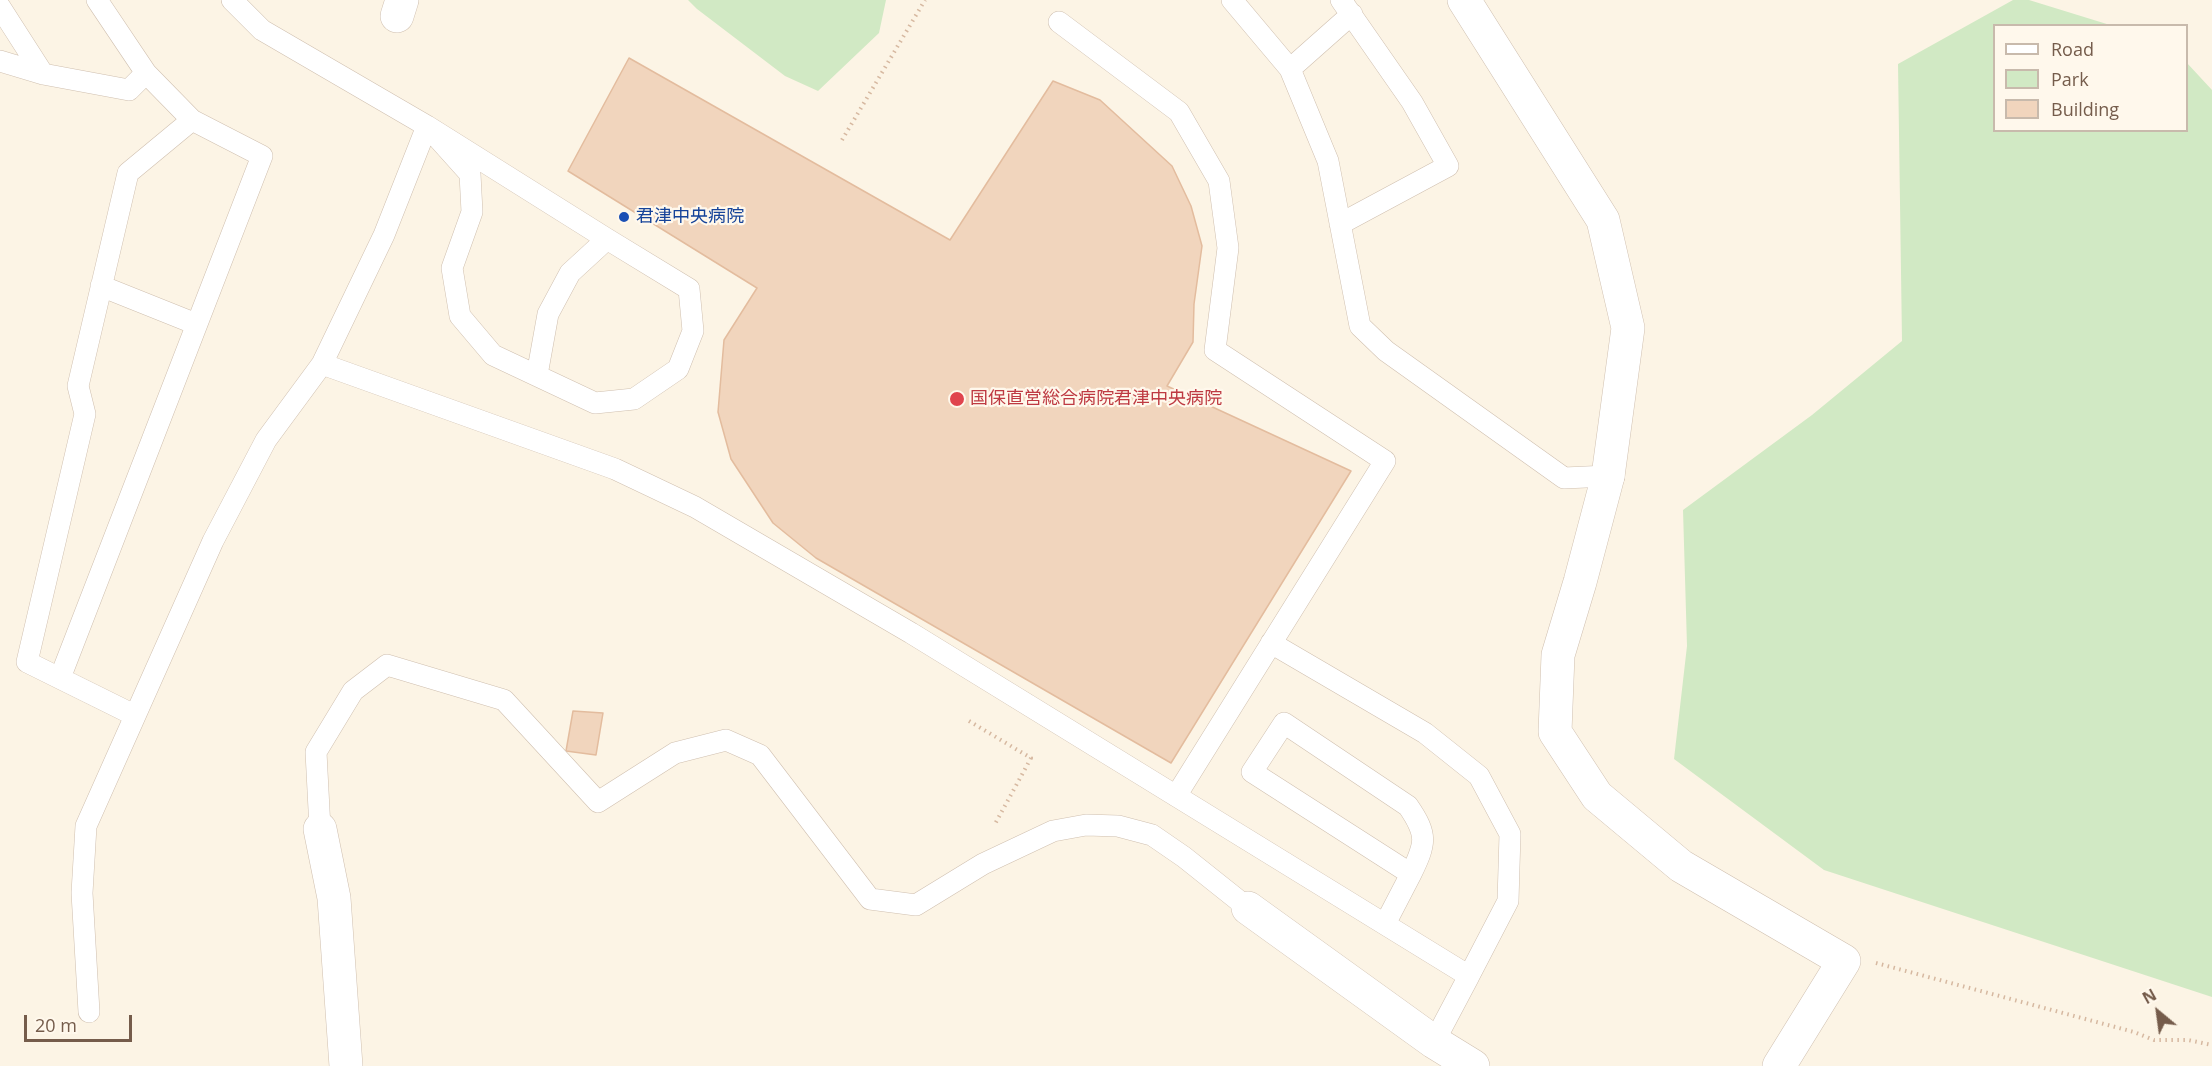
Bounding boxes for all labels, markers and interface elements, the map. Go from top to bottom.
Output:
legend [1993,24,2188,132]
text: Road [2051,37,2094,61]
text: Park [2051,67,2089,91]
text: Building [2051,97,2119,121]
place label: 君津中央病院 [636,206,744,228]
marker: 君津中央病院 [617,210,631,224]
place label: 国保直営総合病院君津中央病院 [970,388,1222,410]
marker: 国保直営総合病院君津中央病院 [948,390,966,408]
north arrow [2128,982,2188,1042]
text: N [2138,983,2160,1009]
scale bar [27,1003,135,1041]
text: 20 m [35,1013,77,1037]

